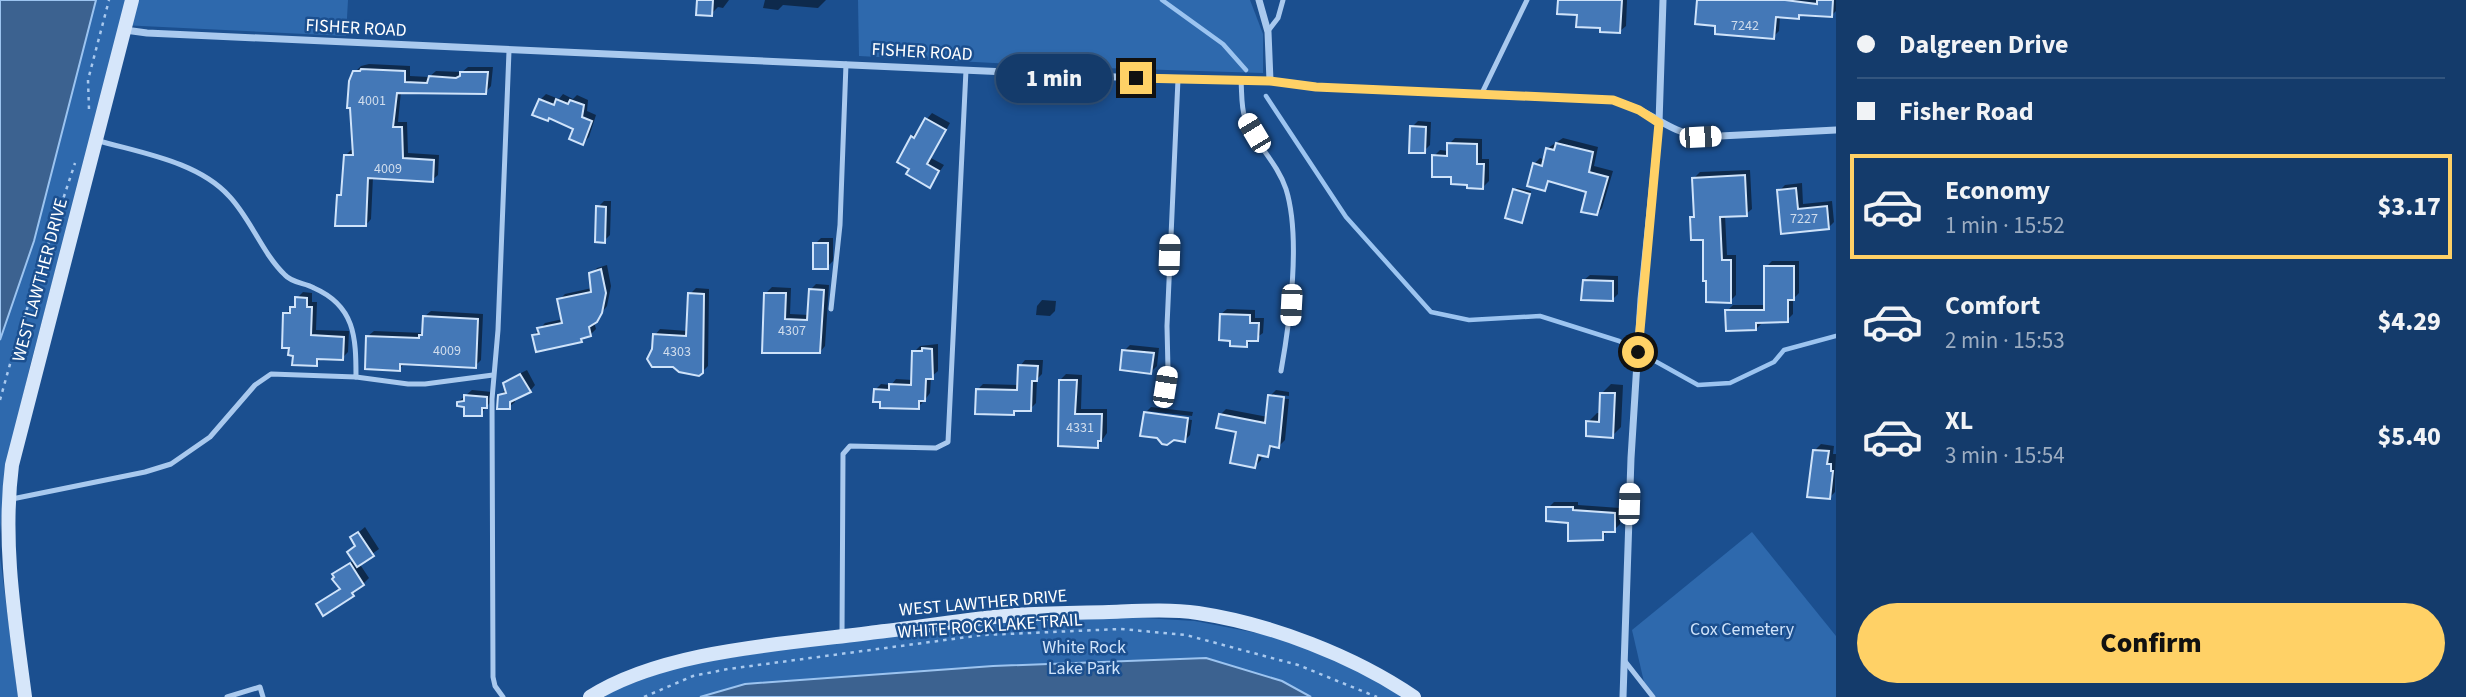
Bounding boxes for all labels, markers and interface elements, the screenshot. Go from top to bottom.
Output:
street label: FISHER ROAD [305,13,407,43]
house number: 7242 [1731,16,1759,36]
text: Dalgreen Drive [1899,26,2069,63]
street label: FISHER ROAD [871,37,973,67]
callout: 1 min [996,54,1112,102]
text: 1 min [1026,62,1082,95]
route end [1120,62,1152,94]
house number: 4001 [358,91,386,111]
text: Fisher Road [1899,93,2034,130]
car [1235,110,1274,156]
car [1679,125,1722,149]
house number: 4009 [374,159,402,179]
text: Economy [1945,172,2050,209]
icon: car [1861,175,1924,238]
text: $3.17 [2377,188,2441,225]
street label: WEST LAWTHER DRIVE [6,195,74,365]
house number: 7227 [1790,209,1818,229]
text: 1 min · 15:52 [1945,209,2065,242]
car [1158,234,1181,276]
car [1280,283,1303,327]
text: Comfort [1945,287,2040,324]
icon: car [1861,290,1924,353]
text: $4.29 [2377,303,2441,340]
house number: 4307 [778,321,806,341]
text: 2 min · 15:53 [1945,324,2065,357]
route start [1622,336,1654,368]
house number: 4009 [433,341,461,361]
house number: 4303 [663,342,691,362]
car [1152,365,1179,409]
text: XL [1945,402,1973,439]
icon: car [1861,405,1924,468]
house number: 4331 [1066,418,1094,438]
text: $5.40 [2377,418,2441,455]
text: 3 min · 15:54 [1945,439,2065,472]
car [1618,483,1641,525]
street label: WEST LAWTHER DRIVE [898,583,1068,623]
button: Confirm [1857,603,2445,683]
street label: WHITE ROCK LAKE TRAIL [897,607,1083,645]
park label: Cox Cemetery [1690,617,1795,642]
park label: White Rock Lake Park [1042,635,1126,681]

